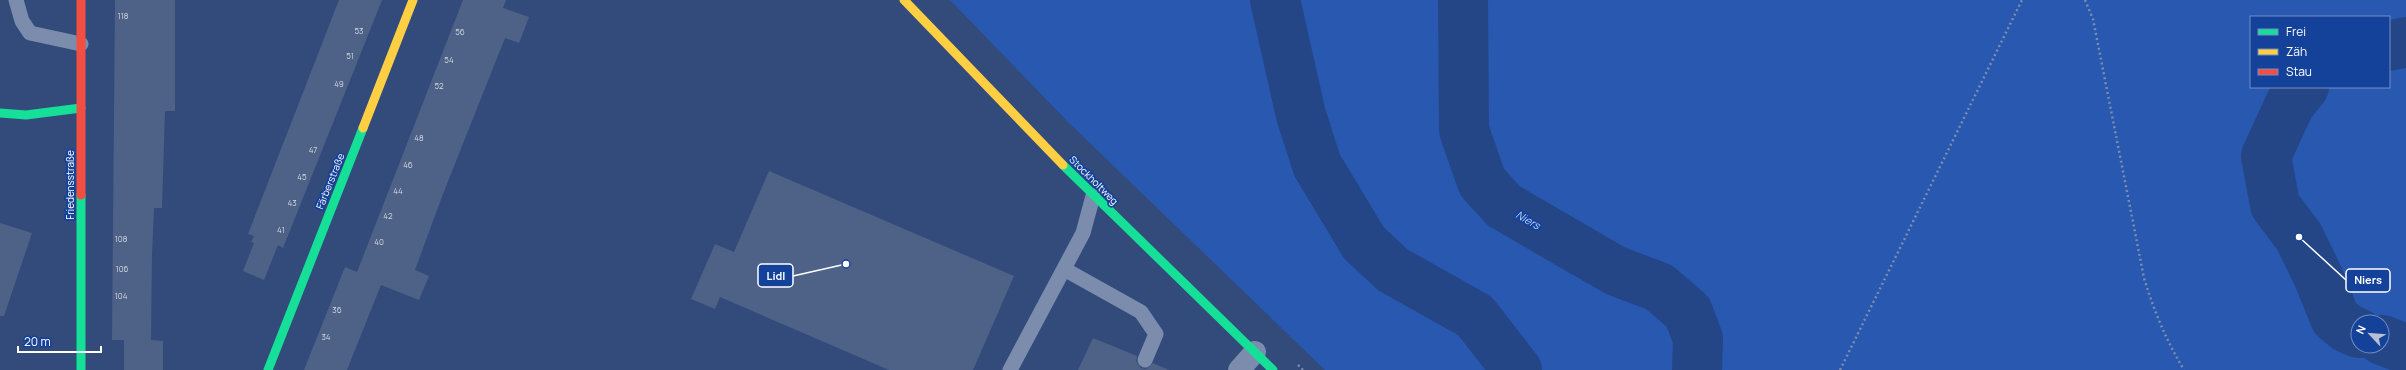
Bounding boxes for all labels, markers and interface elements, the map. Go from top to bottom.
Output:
house number: 118 [118,10,129,21]
legend [2250,16,2390,88]
text: Frei [2286,23,2306,40]
house number: 53 [354,25,364,36]
house number: 56 [455,26,465,37]
text: Zäh [2286,43,2307,60]
house number: 51 [346,50,354,61]
house number: 54 [444,54,454,65]
text: Stau [2286,63,2312,80]
house number: 49 [334,78,344,89]
house number: 52 [435,80,444,91]
house number: 48 [414,132,424,143]
house number: 47 [309,144,317,155]
street label: Friedensstraße [63,150,77,220]
street label: Färberstraße [312,151,348,211]
street label: Stockholtweg [1066,152,1122,208]
house number: 46 [403,159,413,170]
house number: 45 [297,171,307,182]
house number: 44 [393,185,403,196]
house number: 43 [287,197,297,208]
water label: Niers [1513,207,1544,233]
house number: 42 [383,210,393,221]
house number: 41 [277,224,285,235]
house number: 108 [115,233,128,244]
house number: 40 [374,236,384,247]
house number: 106 [116,263,129,274]
callout: Lidl [758,264,793,287]
text: Lidl [767,268,785,283]
callout: Niers [2346,269,2390,292]
text: Niers [2354,272,2382,287]
house number: 104 [115,290,128,301]
house number: 36 [332,304,342,315]
north arrow [2350,314,2390,354]
text: N [2352,322,2369,336]
scale bar [18,328,101,354]
house number: 34 [321,331,331,342]
text: 20 m [24,333,51,350]

